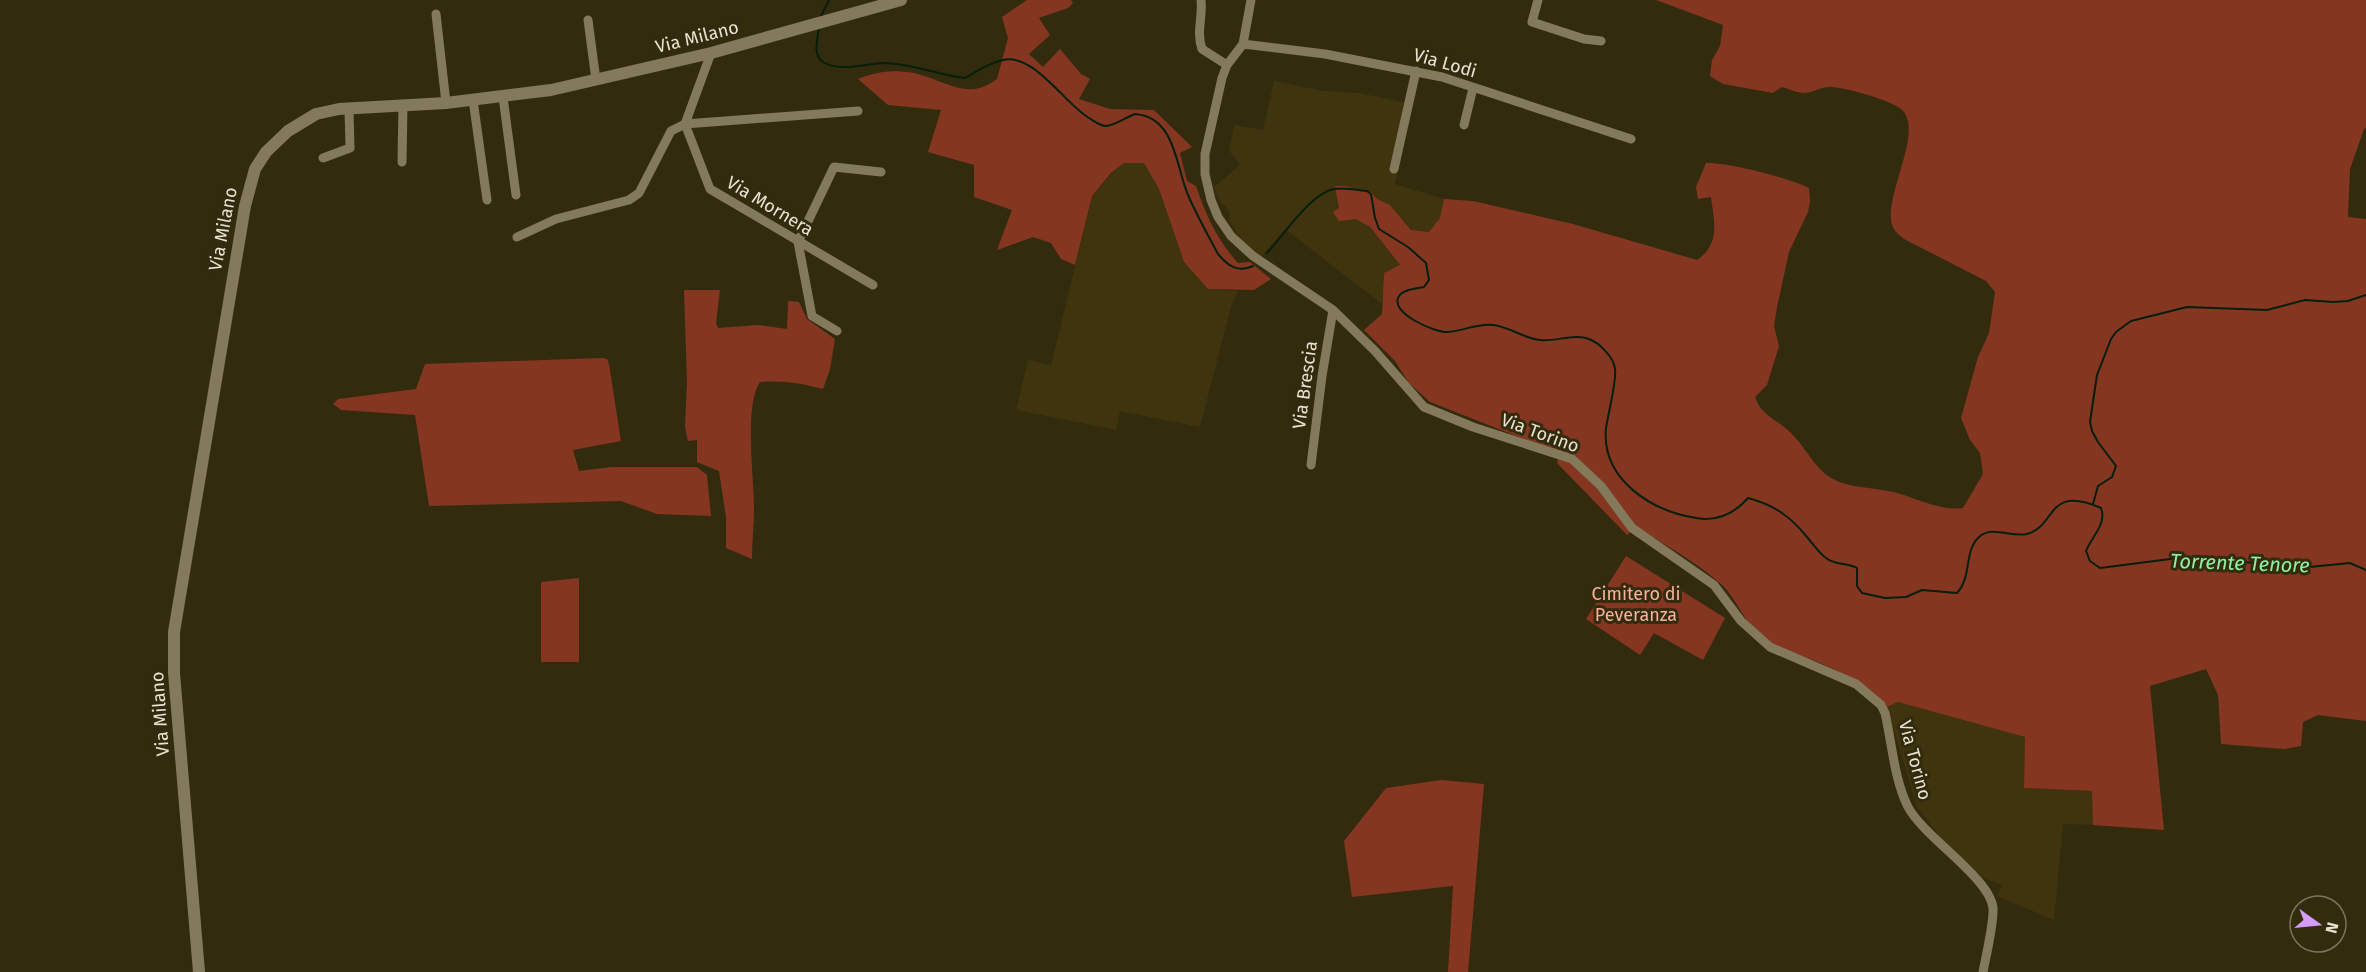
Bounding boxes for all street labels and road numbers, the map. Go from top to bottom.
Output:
street label: Via Milano [653,16,741,58]
street label: Via Lodi [1411,44,1479,82]
street label: Via Mornera [723,171,817,241]
street label: Via Milano [204,185,242,273]
street label: Via Brescia [1288,340,1322,430]
street label: Via Torino [1498,409,1582,457]
street label: Via Milano [146,671,174,757]
street label: Via Torino [1894,718,1936,802]

